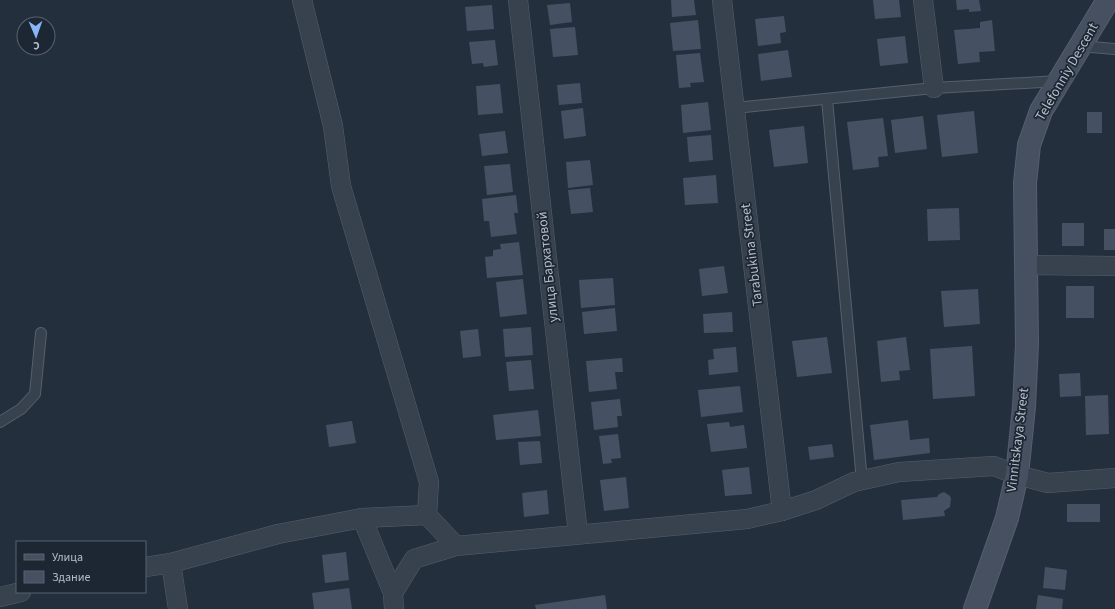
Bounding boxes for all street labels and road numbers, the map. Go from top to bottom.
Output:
street label: Telefonniy Descent [1031,19,1103,125]
street label: Tarabukina Street [736,202,768,308]
street label: улица Бархатовой [532,210,564,324]
street label: Vinnitskaya Street [1002,386,1034,493]

